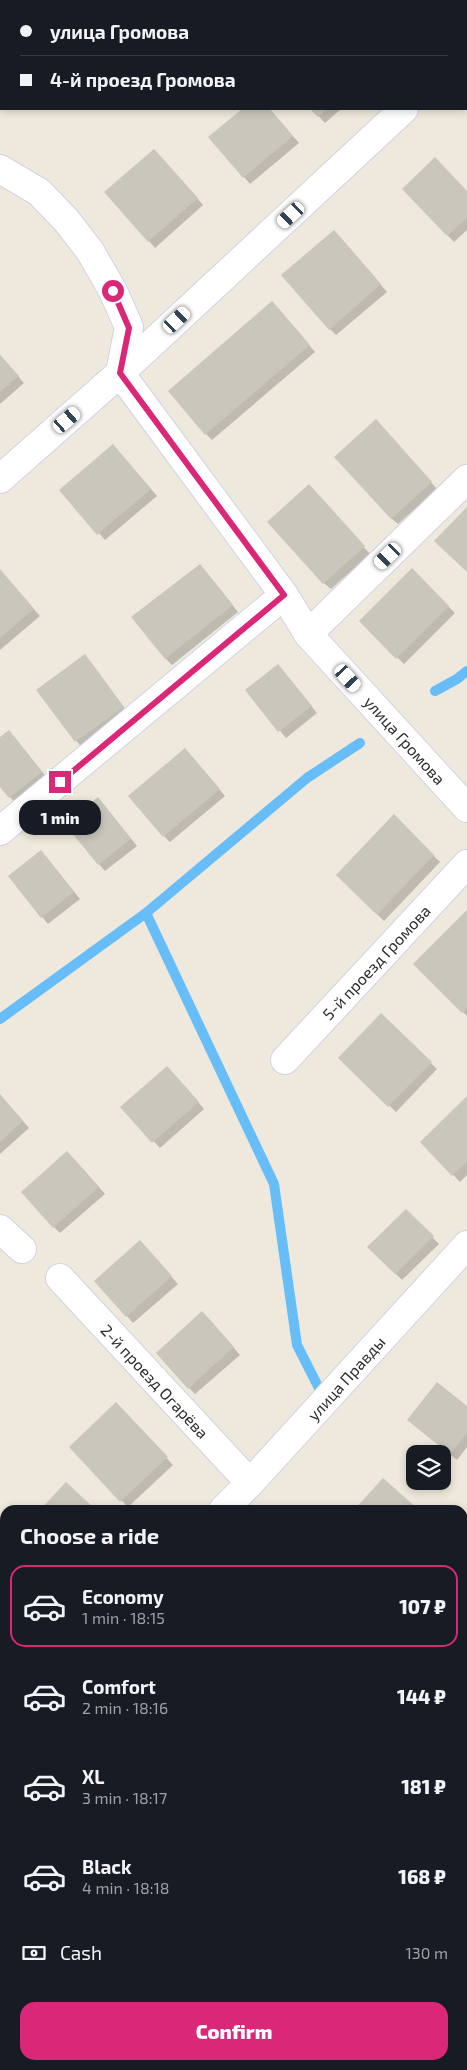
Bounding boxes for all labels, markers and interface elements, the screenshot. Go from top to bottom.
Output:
text: улица Громова [50,20,189,43]
text: 4-й проезд Громова [50,68,236,91]
car [274,199,307,231]
route start [102,280,124,302]
car [160,304,193,336]
car [50,404,83,436]
car [371,540,404,572]
car [332,662,363,694]
street label: улица Громова [360,692,450,789]
route end [49,771,71,793]
callout: 1 min [19,800,101,834]
text: 1 min [40,808,80,827]
street label: 5-й проезд Громова [318,901,434,1023]
street label: 2-й проезд Огарёва [97,1320,213,1442]
street label: улица Правды [303,1332,390,1425]
map controls [406,1445,451,1490]
button: layers [406,1445,451,1490]
text: Choose a ride [20,1522,159,1548]
icon: car [22,1584,67,1629]
text: Economy [82,1585,164,1608]
text: 107 ₽ [399,1595,446,1618]
text: 1 min · 18:15 [82,1608,165,1627]
icon: car [22,1674,67,1719]
text: Comfort [82,1675,156,1698]
text: 144 ₽ [397,1685,446,1708]
text: 2 min · 18:16 [82,1698,168,1717]
icon: car [22,1764,67,1809]
text: XL [82,1765,104,1788]
text: 181 ₽ [401,1775,446,1798]
text: 3 min · 18:17 [82,1788,167,1807]
icon: car [22,1854,67,1899]
text: Black [82,1855,132,1878]
text: 168 ₽ [398,1865,446,1888]
text: 4 min · 18:18 [82,1878,170,1897]
icon: cash [20,1939,48,1967]
text: Cash [60,1941,102,1964]
text: 130 m [406,1943,448,1962]
button: Confirm [20,2002,448,2060]

